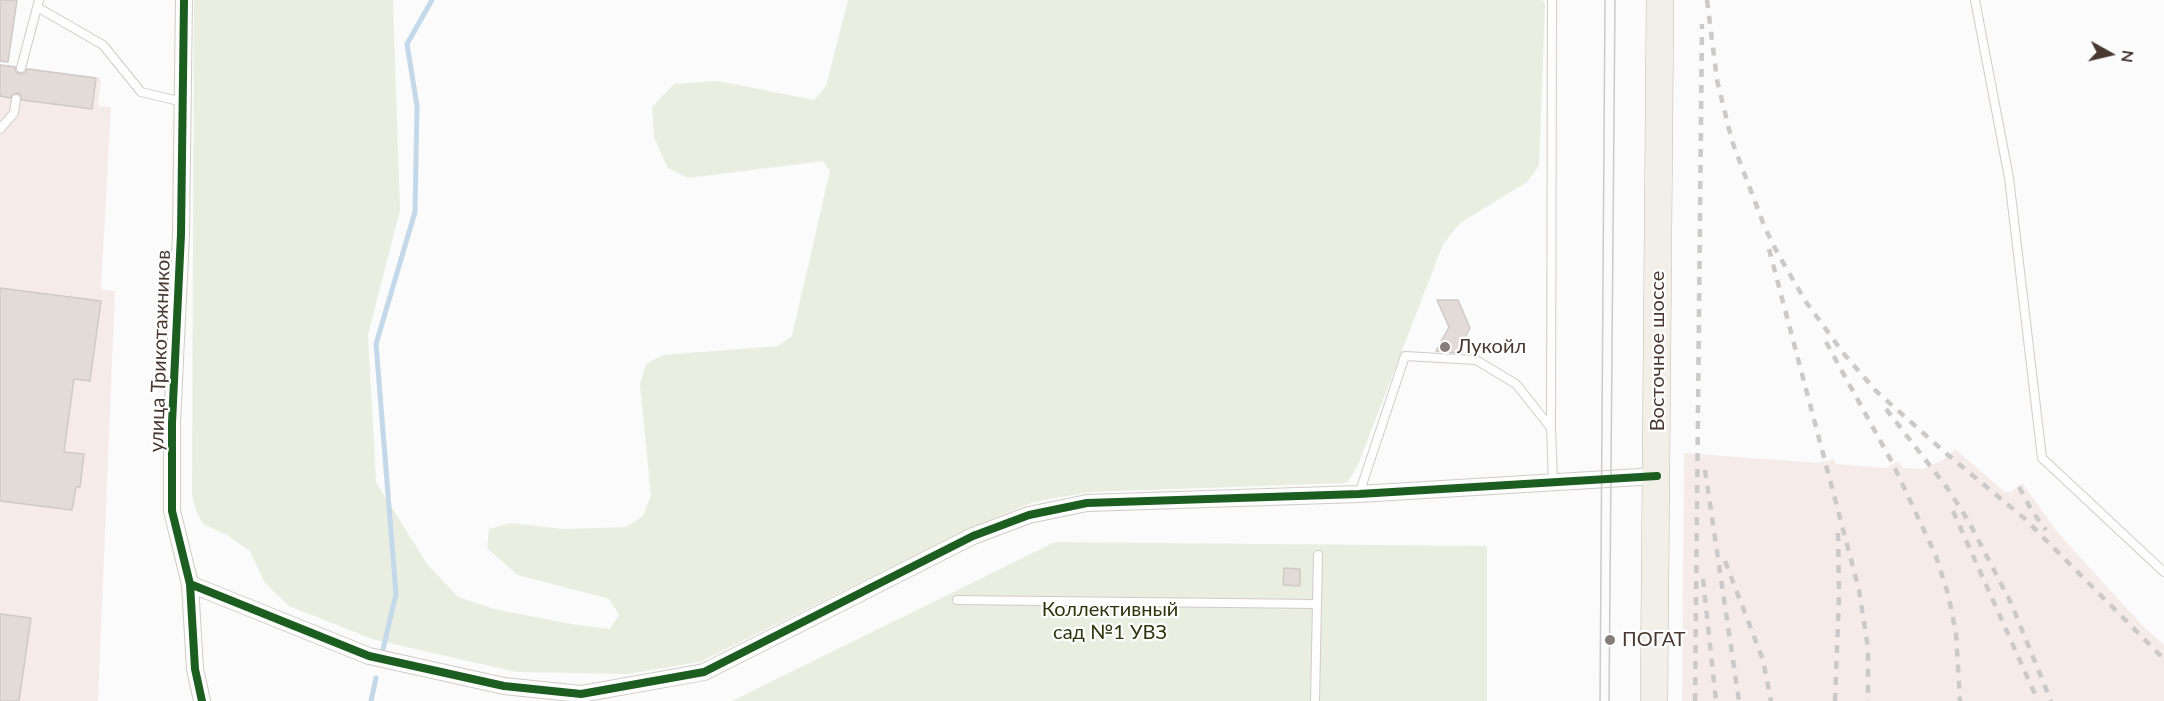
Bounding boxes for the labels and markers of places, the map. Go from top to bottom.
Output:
place label: Лукойл [1457,335,1526,359]
marker: Лукойл [1438,340,1452,354]
place label: ПОГАТ [1622,628,1686,652]
marker: ПОГАТ [1603,633,1617,647]

